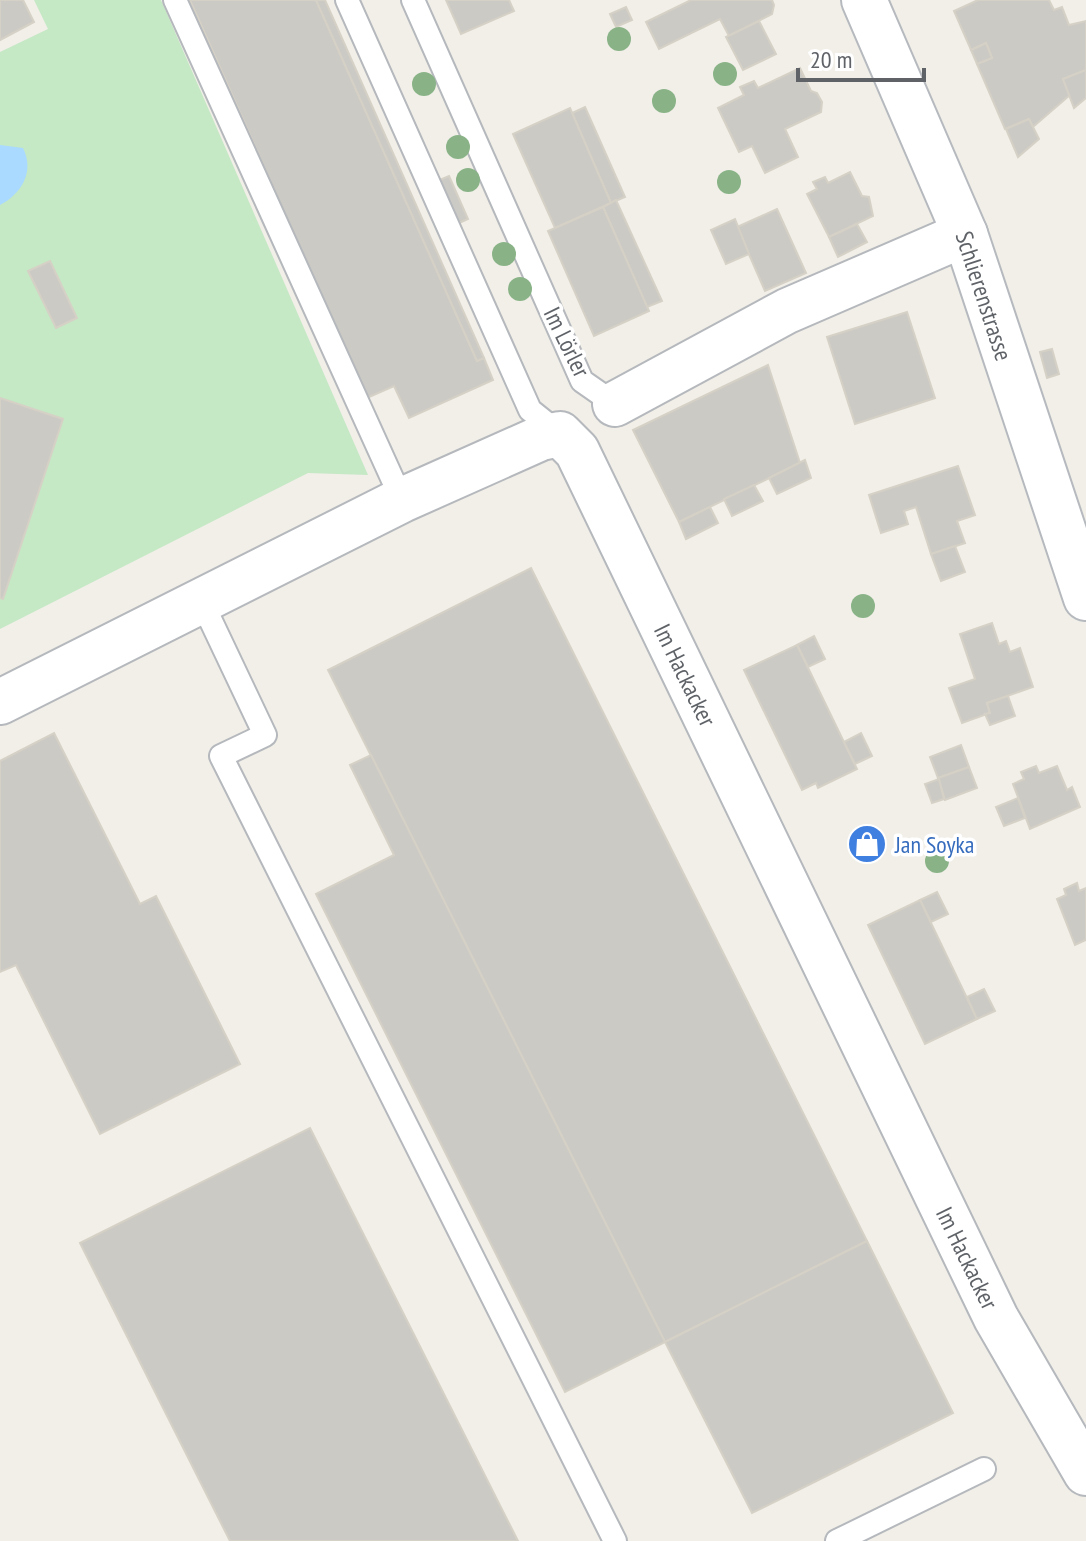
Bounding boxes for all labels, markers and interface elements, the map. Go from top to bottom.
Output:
scale bar [798,32,924,82]
text: 20 m [810,44,852,75]
street label: Schlierenstrasse [949,227,1019,365]
street label: Im Lörler [537,302,597,383]
street label: Im Hackacker [647,619,723,732]
shop icon: Jan Soyka [846,823,888,865]
place label: Jan Soyka [894,829,974,860]
street label: Im Hackacker [929,1202,1005,1315]

